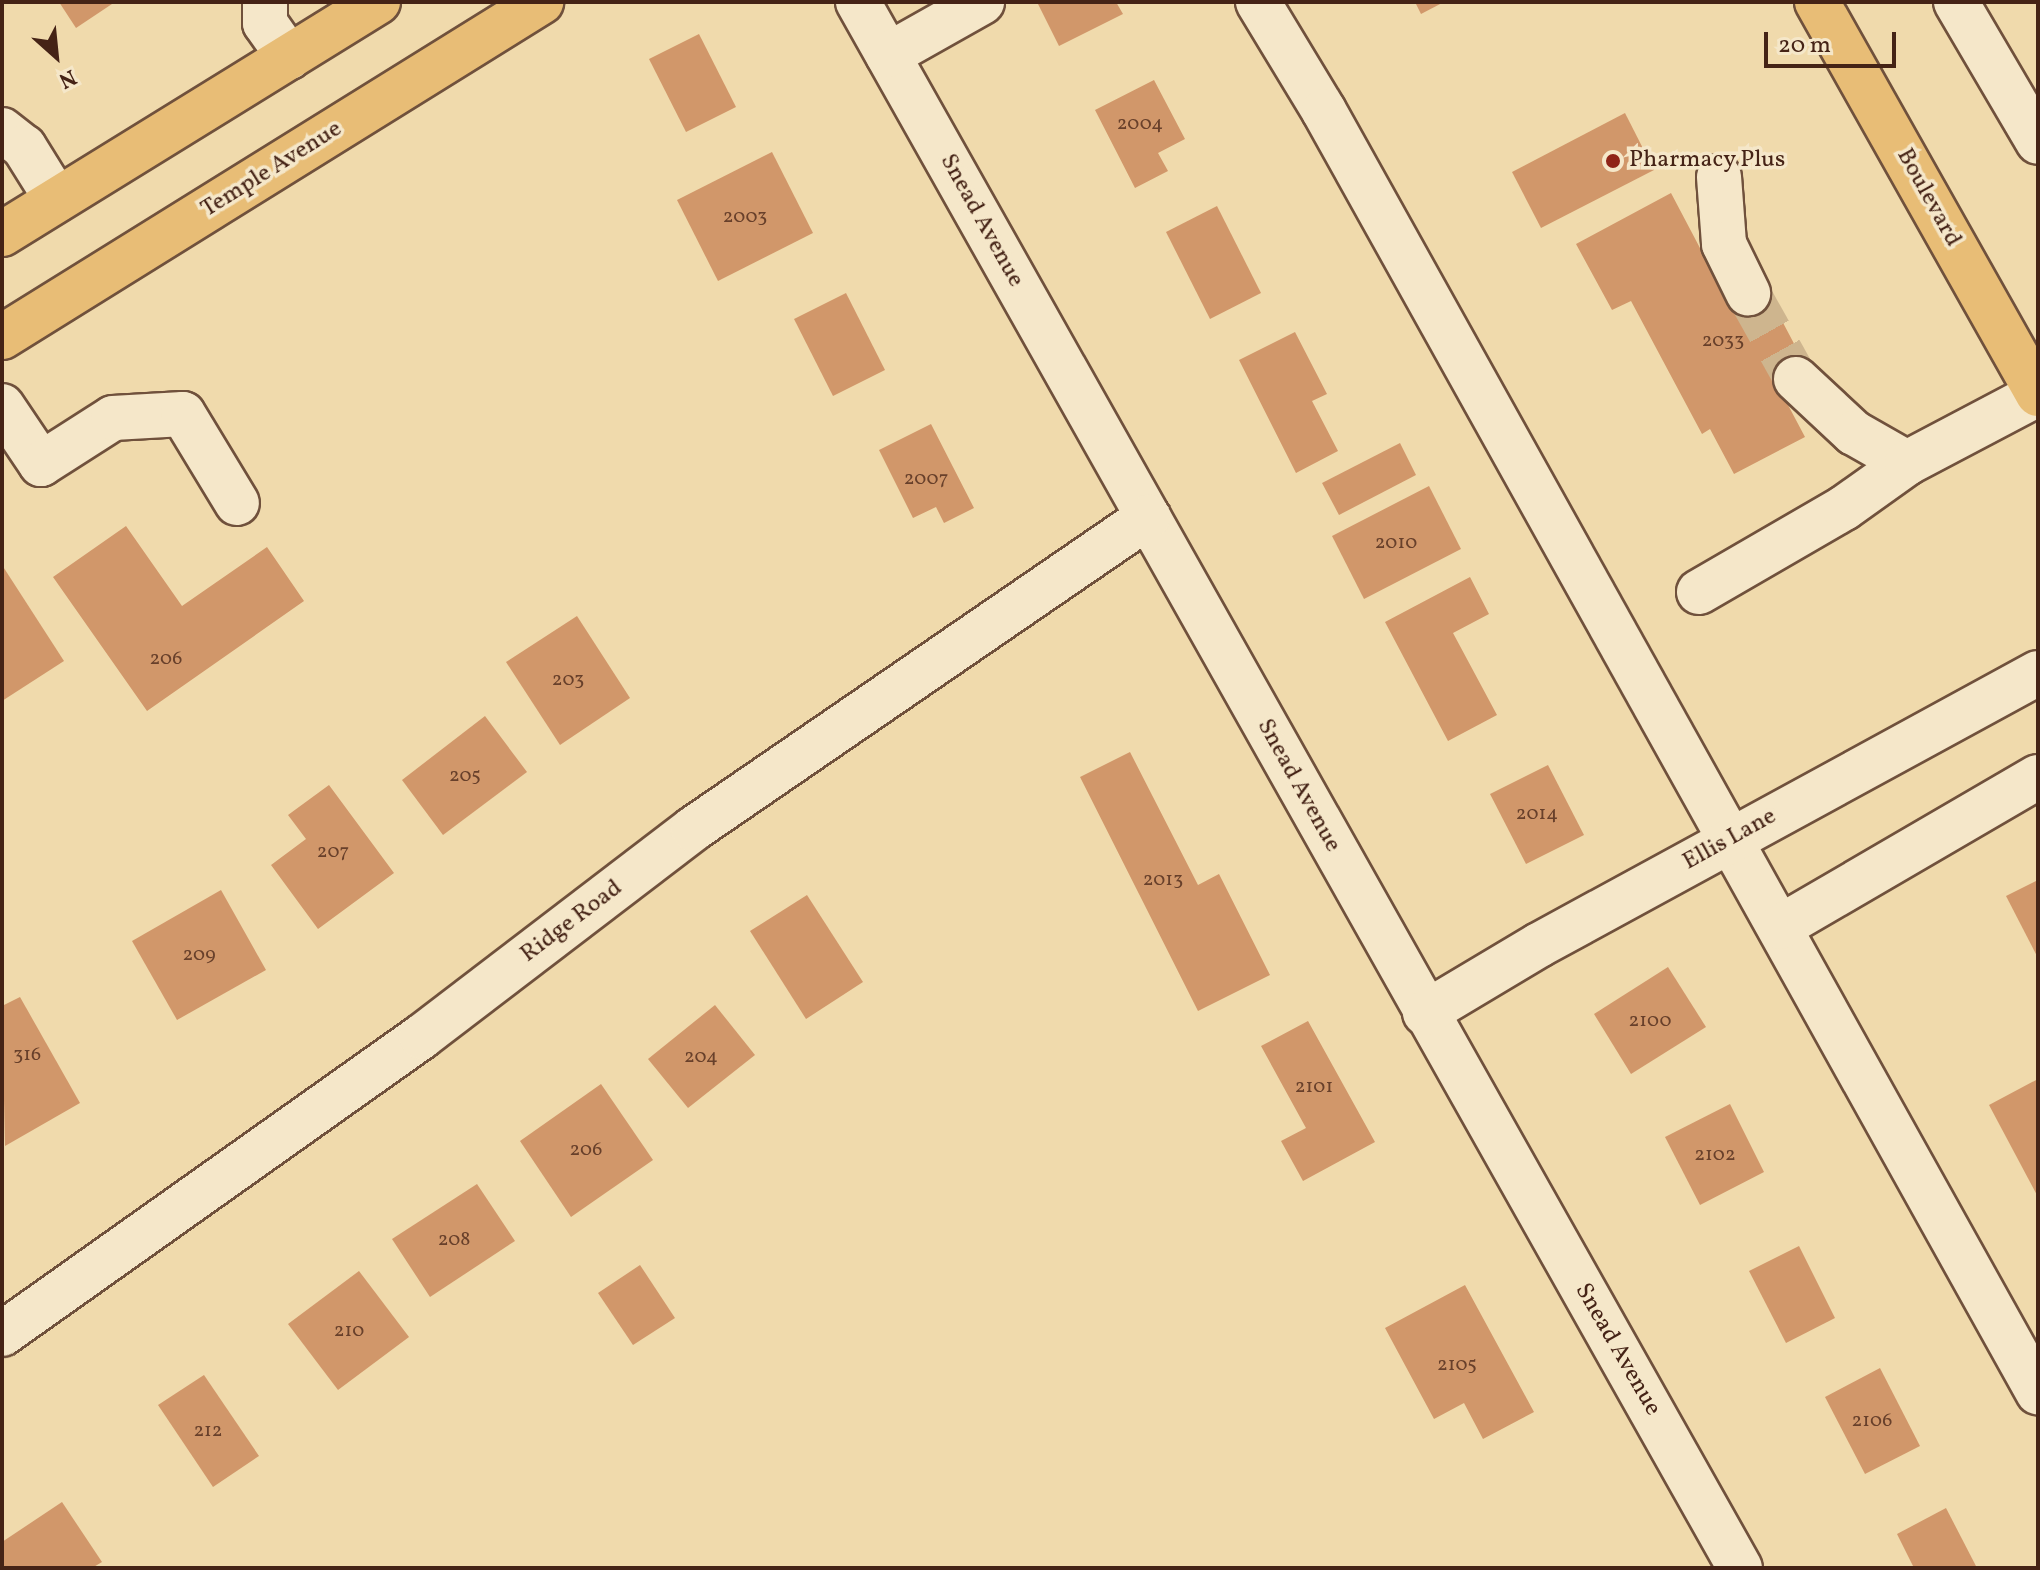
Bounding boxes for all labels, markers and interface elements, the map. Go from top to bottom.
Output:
north arrow [16,16,96,96]
scale bar [1768,16,1900,66]
text: 20 m [1778,29,1831,63]
text: N [53,60,81,95]
house number: 2004 [1117,112,1163,136]
street label: Temple Avenue [196,115,348,225]
street label: Boulevard [1889,144,1967,252]
place label: Pharmacy Plus [1629,147,1786,175]
street label: Snead Avenue [933,149,1029,293]
marker: Pharmacy Plus [1604,152,1622,170]
house number: 2003 [723,205,767,229]
house number: 2033 [1702,329,1744,353]
house number: 2007 [904,467,948,491]
house number: 2010 [1375,531,1417,555]
house number: 206 [150,647,182,671]
house number: 203 [552,668,584,692]
street label: Snead Avenue [1250,714,1346,858]
house number: 205 [449,764,481,788]
house number: 2014 [1516,802,1558,826]
street label: Ellis Lane [1678,803,1782,877]
house number: 207 [317,840,349,864]
house number: 2013 [1143,868,1183,892]
street label: Ridge Road [515,874,629,970]
house number: 209 [182,943,216,967]
house number: 2100 [1629,1009,1671,1033]
house number: 316 [13,1043,41,1067]
house number: 204 [684,1045,718,1069]
house number: 2101 [1295,1075,1333,1099]
house number: 206 [570,1138,602,1162]
house number: 2102 [1694,1143,1736,1167]
house number: 208 [438,1228,470,1252]
street label: Snead Avenue [1568,1279,1666,1421]
house number: 210 [334,1319,364,1343]
house number: 2105 [1437,1353,1477,1377]
house number: 2106 [1852,1409,1892,1433]
house number: 212 [193,1419,223,1443]

